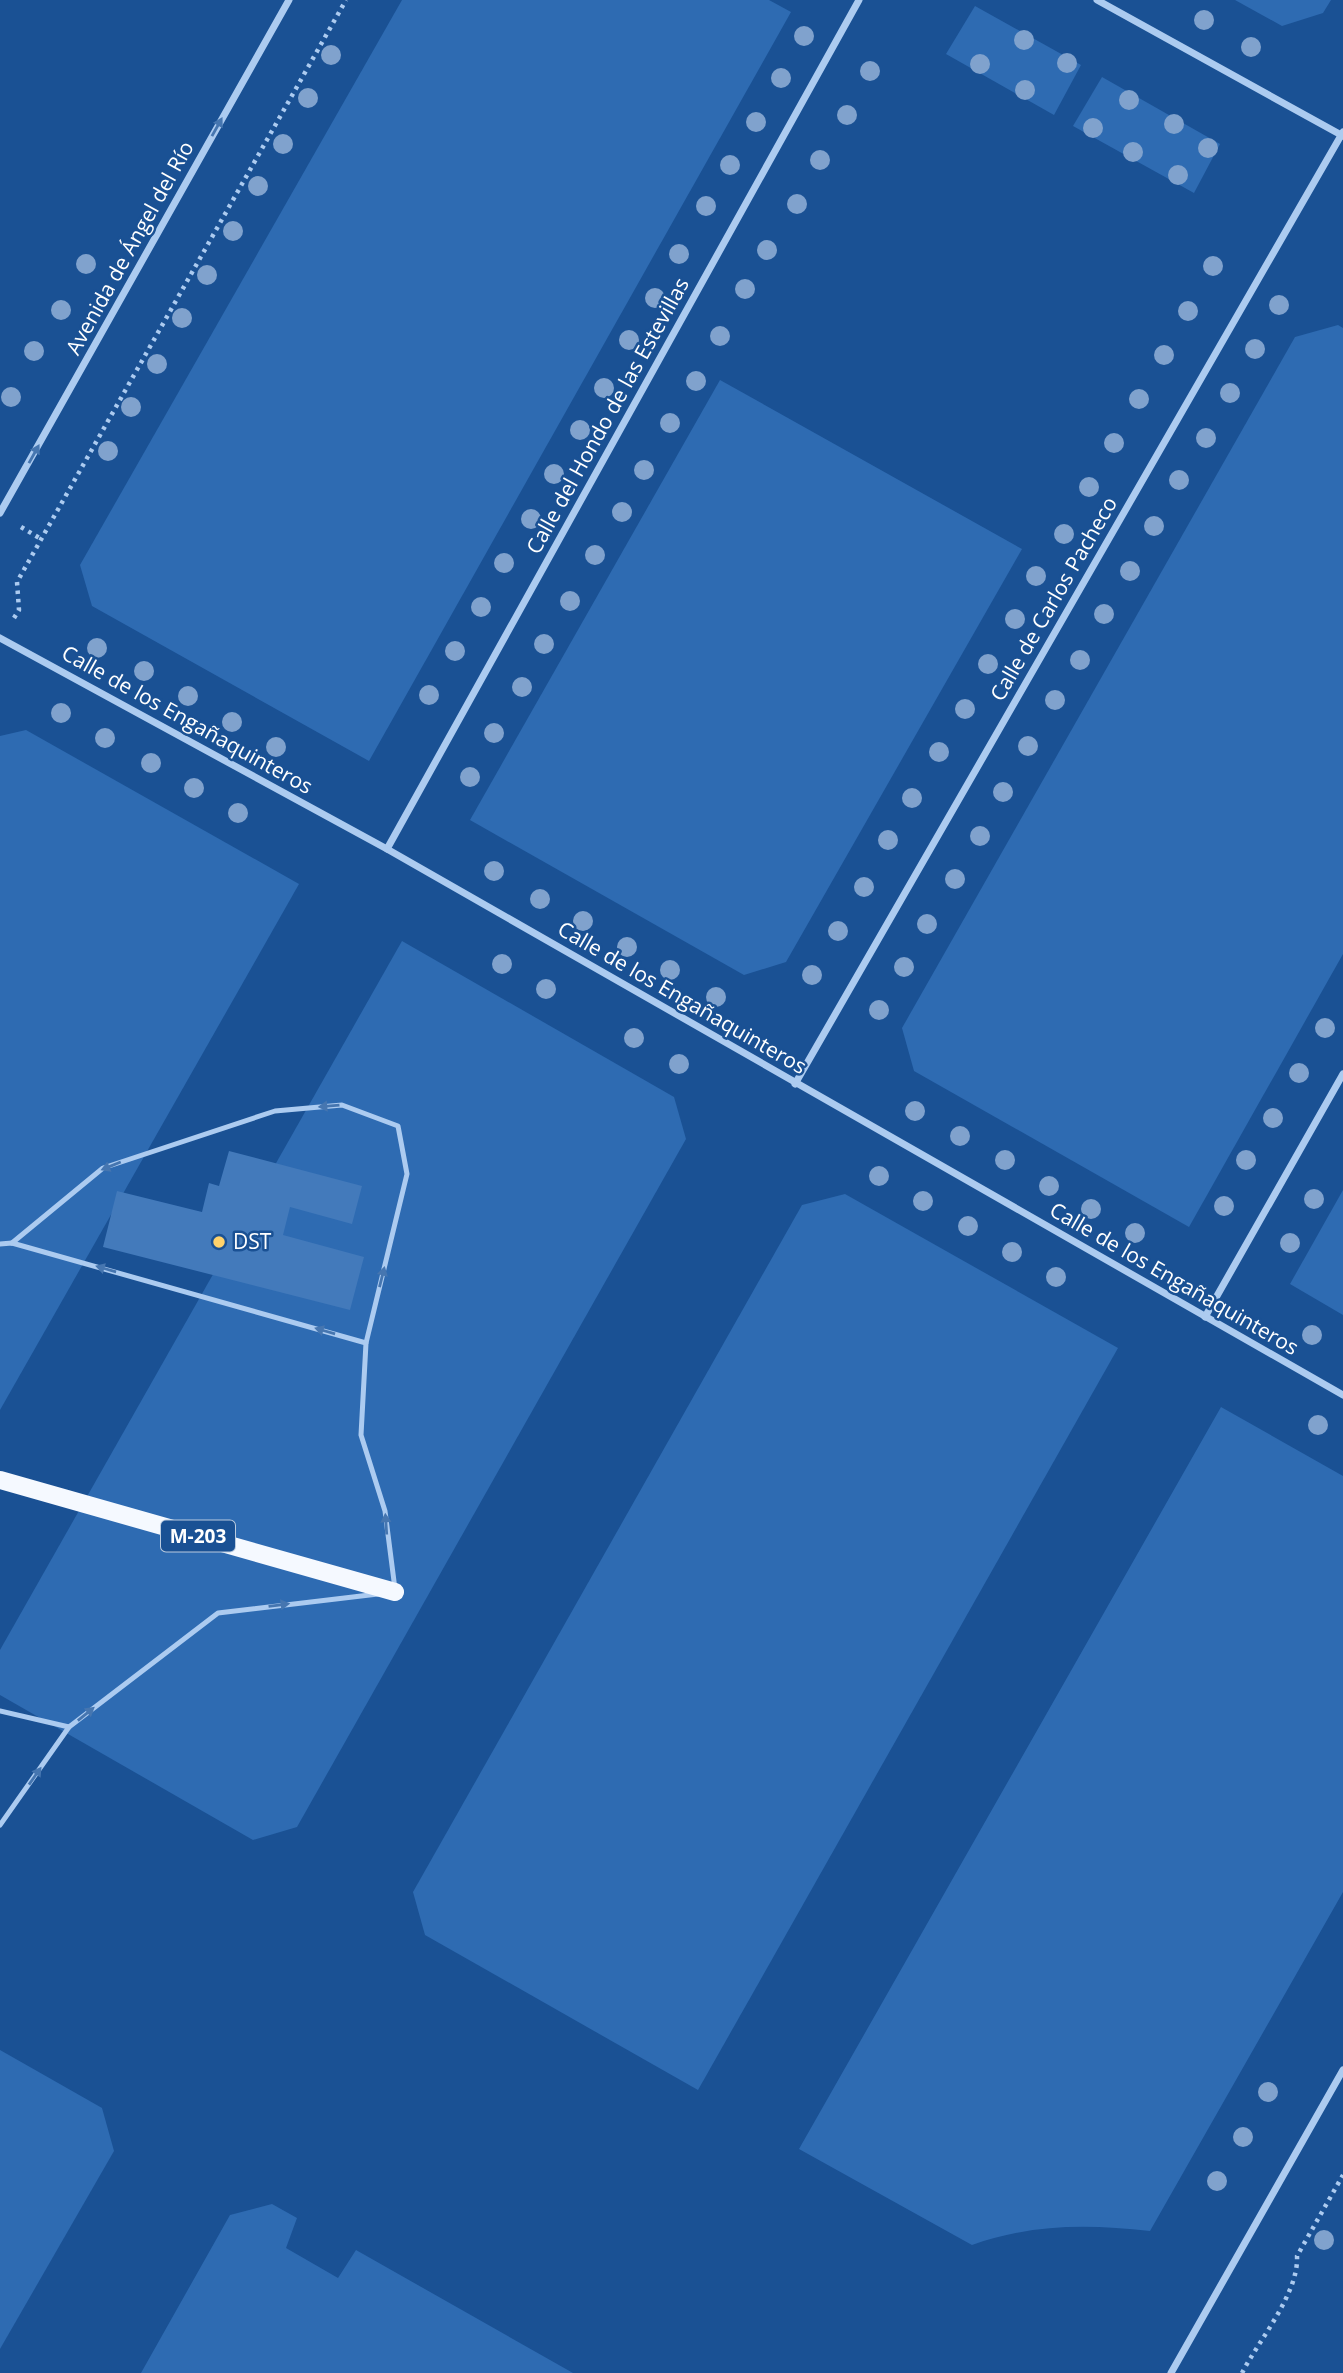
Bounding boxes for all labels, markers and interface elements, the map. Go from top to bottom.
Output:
one-way arrow [211,118,224,137]
street label: Avenida de Ángel del Río [59,136,200,359]
street label: Calle del Hondo de las Estevillas [519,272,695,559]
one-way arrow [28,444,40,463]
street label: Calle de Carlos Pacheco [983,491,1123,706]
street label: Calle de los Engañaquinteros [57,638,318,800]
street label: Calle de los Engañaquinteros [553,914,812,1080]
one-way arrow [318,1101,340,1112]
one-way arrow [100,1161,121,1172]
street label: Calle de los Engañaquinteros [1045,1195,1304,1361]
place label: DST [233,1227,272,1255]
marker: DST [211,1234,227,1250]
one-way arrow [95,1264,116,1274]
one-way arrow [377,1266,388,1288]
one-way arrow [314,1326,335,1336]
one-way arrow [380,1513,391,1535]
road number: M-203 [161,1520,235,1552]
one-way arrow [268,1600,290,1611]
one-way arrow [78,1707,95,1722]
one-way arrow [27,1767,41,1785]

